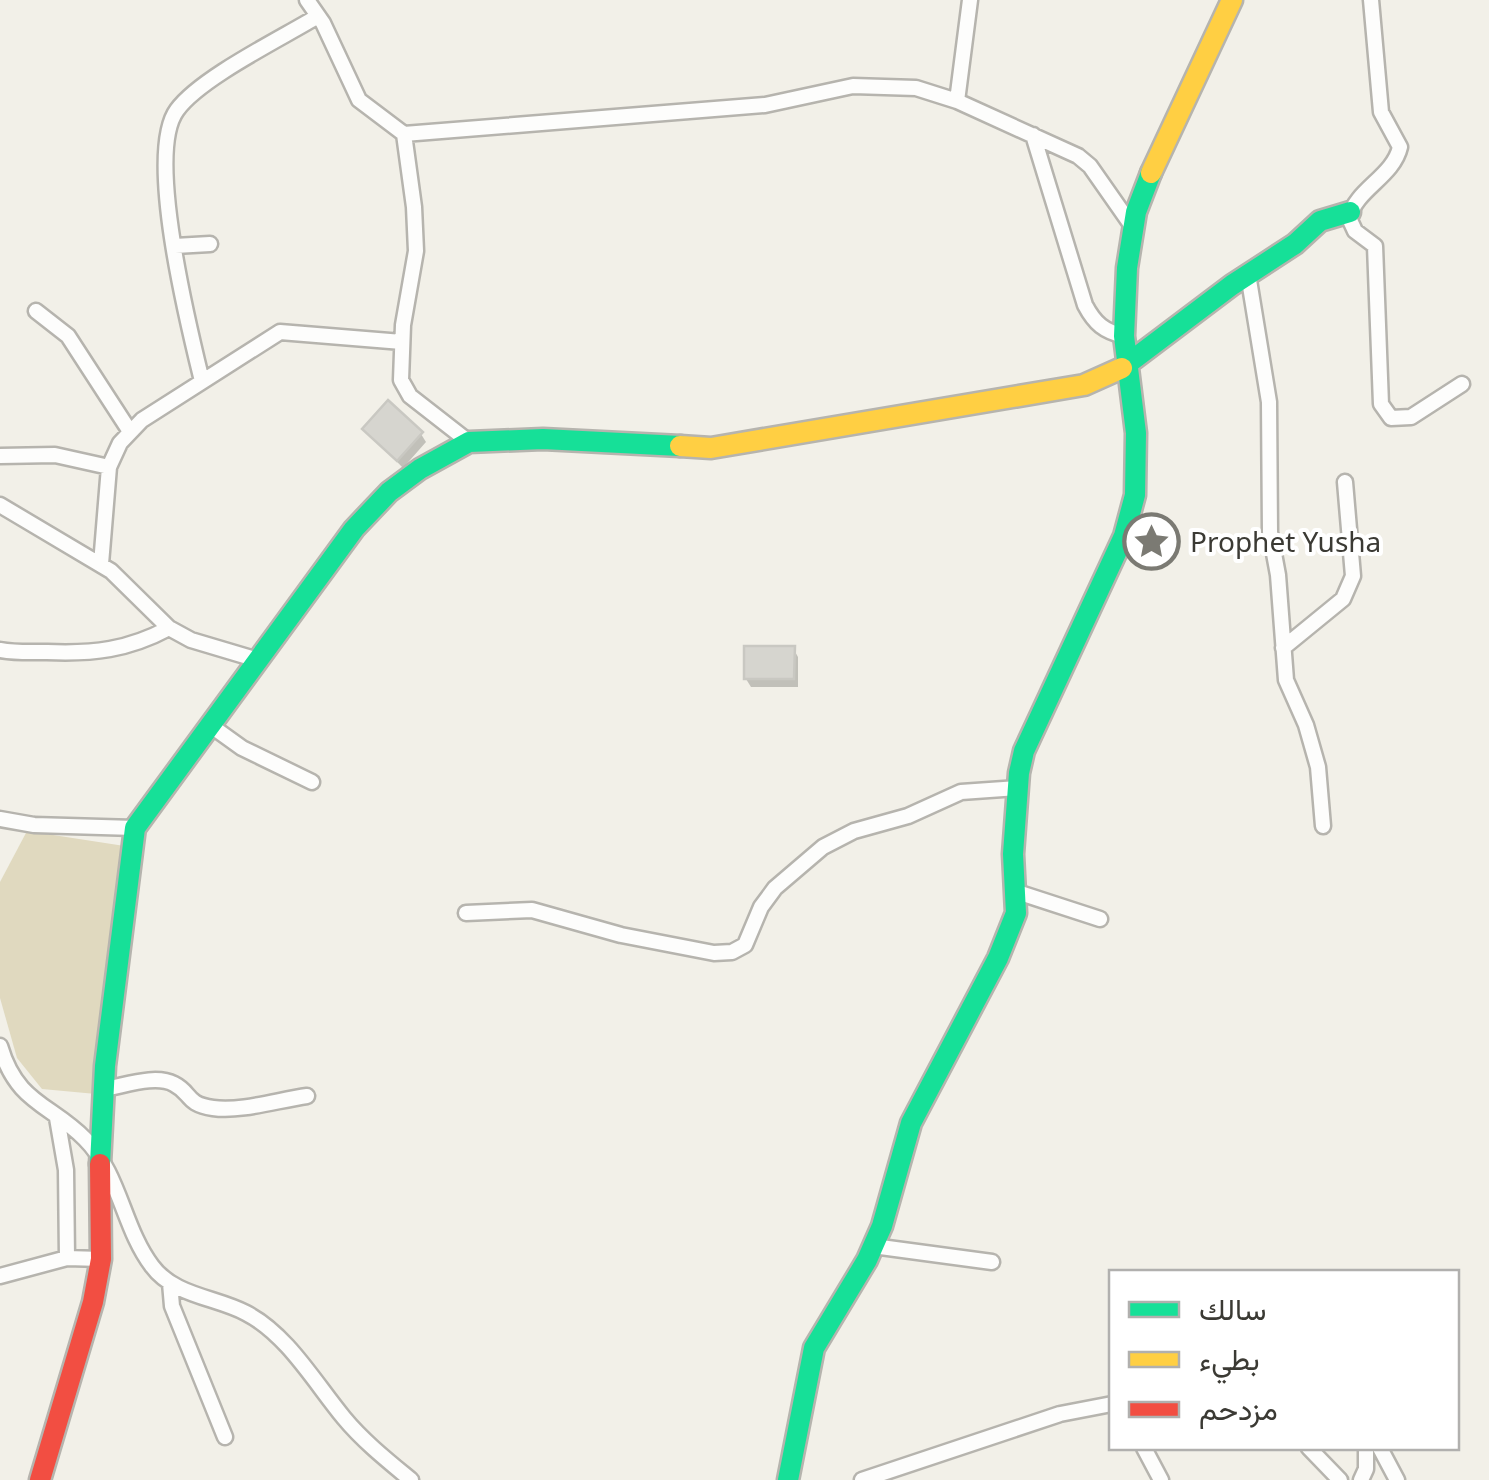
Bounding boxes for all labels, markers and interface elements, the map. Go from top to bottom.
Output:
place icon: Prophet Yusha [1121,512,1181,572]
place label: Prophet Yusha [1190,522,1381,560]
legend [1109,1270,1459,1450]
text: سالك [1199,1288,1266,1329]
text: بطيء [1199,1338,1260,1384]
text: مزدحم [1199,1388,1278,1429]

